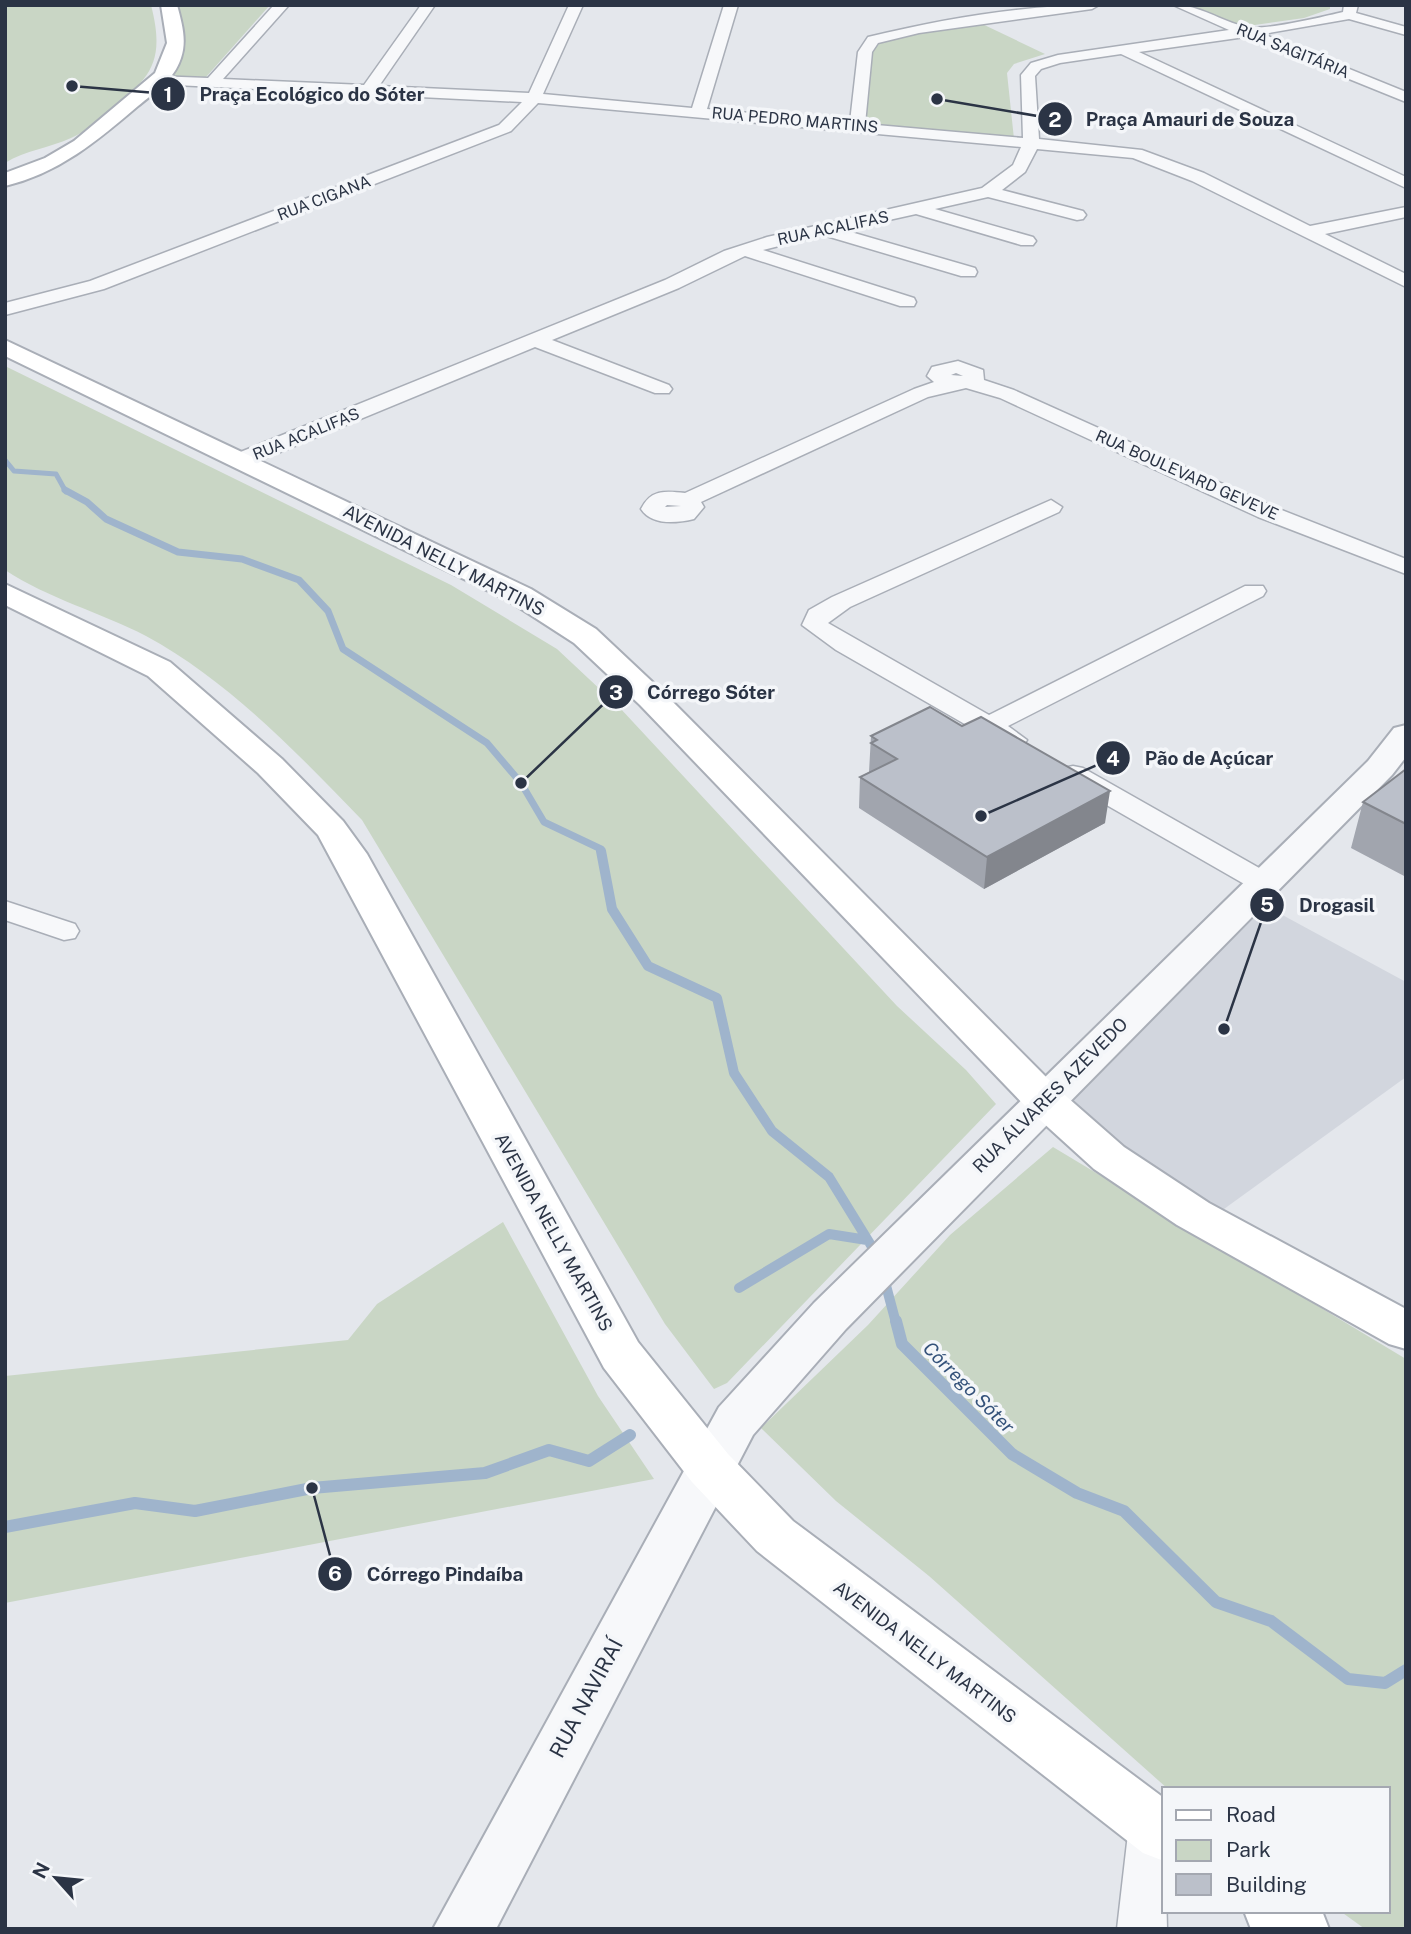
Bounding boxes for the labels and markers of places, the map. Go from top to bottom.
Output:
callout: Praça Ecológico do Sóter [151,74,439,114]
callout: Praça Amauri de Souza [1037,99,1309,139]
callout: Córrego Sóter [598,672,789,712]
callout: Pão de Açúcar [1095,738,1287,778]
callout: Drogasil [1250,885,1389,925]
callout: Córrego Pindaíba [318,1554,537,1594]

